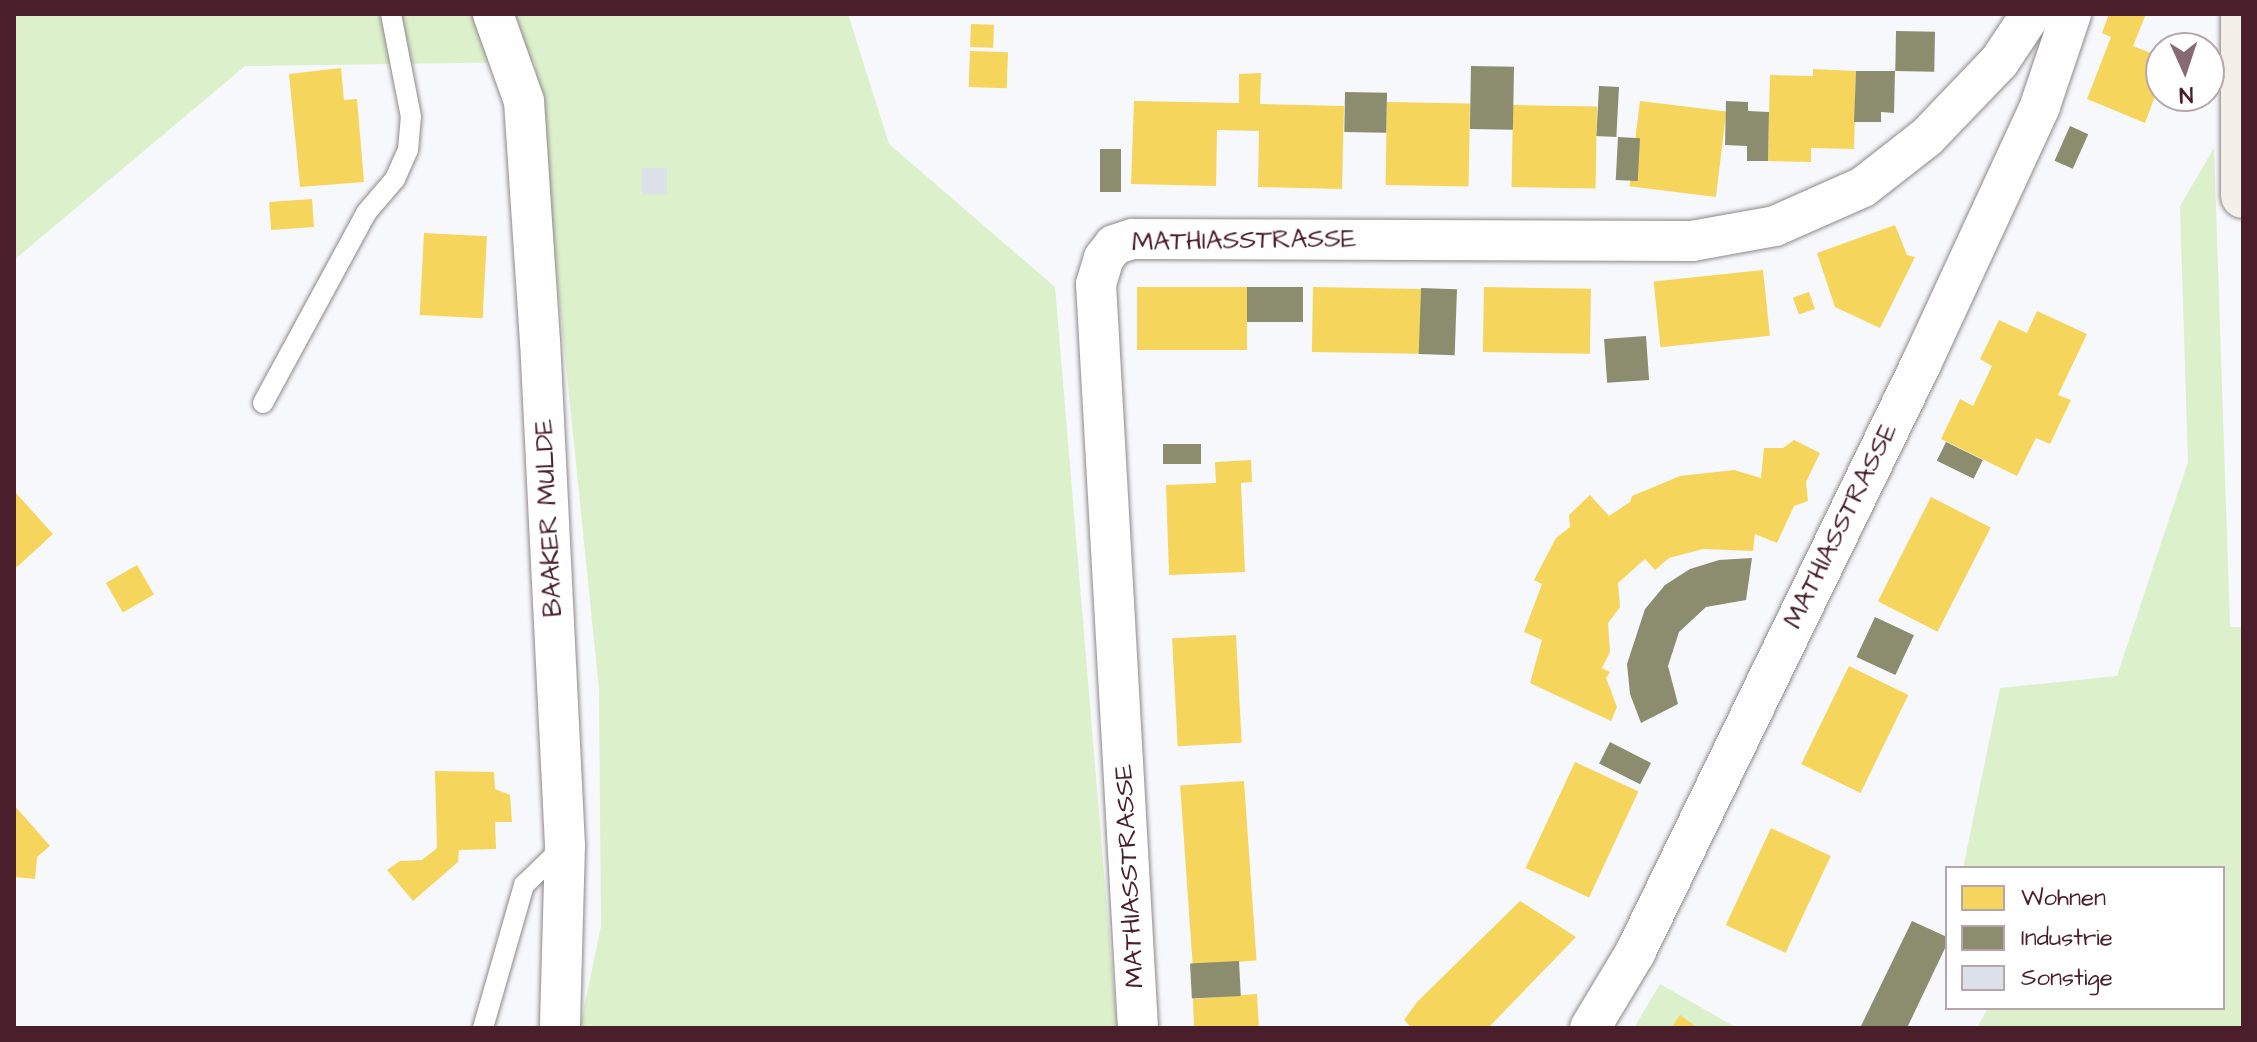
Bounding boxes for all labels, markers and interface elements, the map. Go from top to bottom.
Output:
north arrow [2145,32,2225,112]
text: N [2178,79,2194,110]
street label: MATHIASSTRASSE [1132,223,1356,259]
street label: BAAKER MULDE [528,418,570,618]
street label: MATHIASSTRASSE [1778,418,1904,634]
street label: MATHIASSTRASSE [1109,763,1151,989]
legend [1945,866,2225,1010]
text: Wohnen [2021,881,2106,915]
text: Industrie [2021,921,2113,955]
text: Sonstige [2021,961,2113,995]

